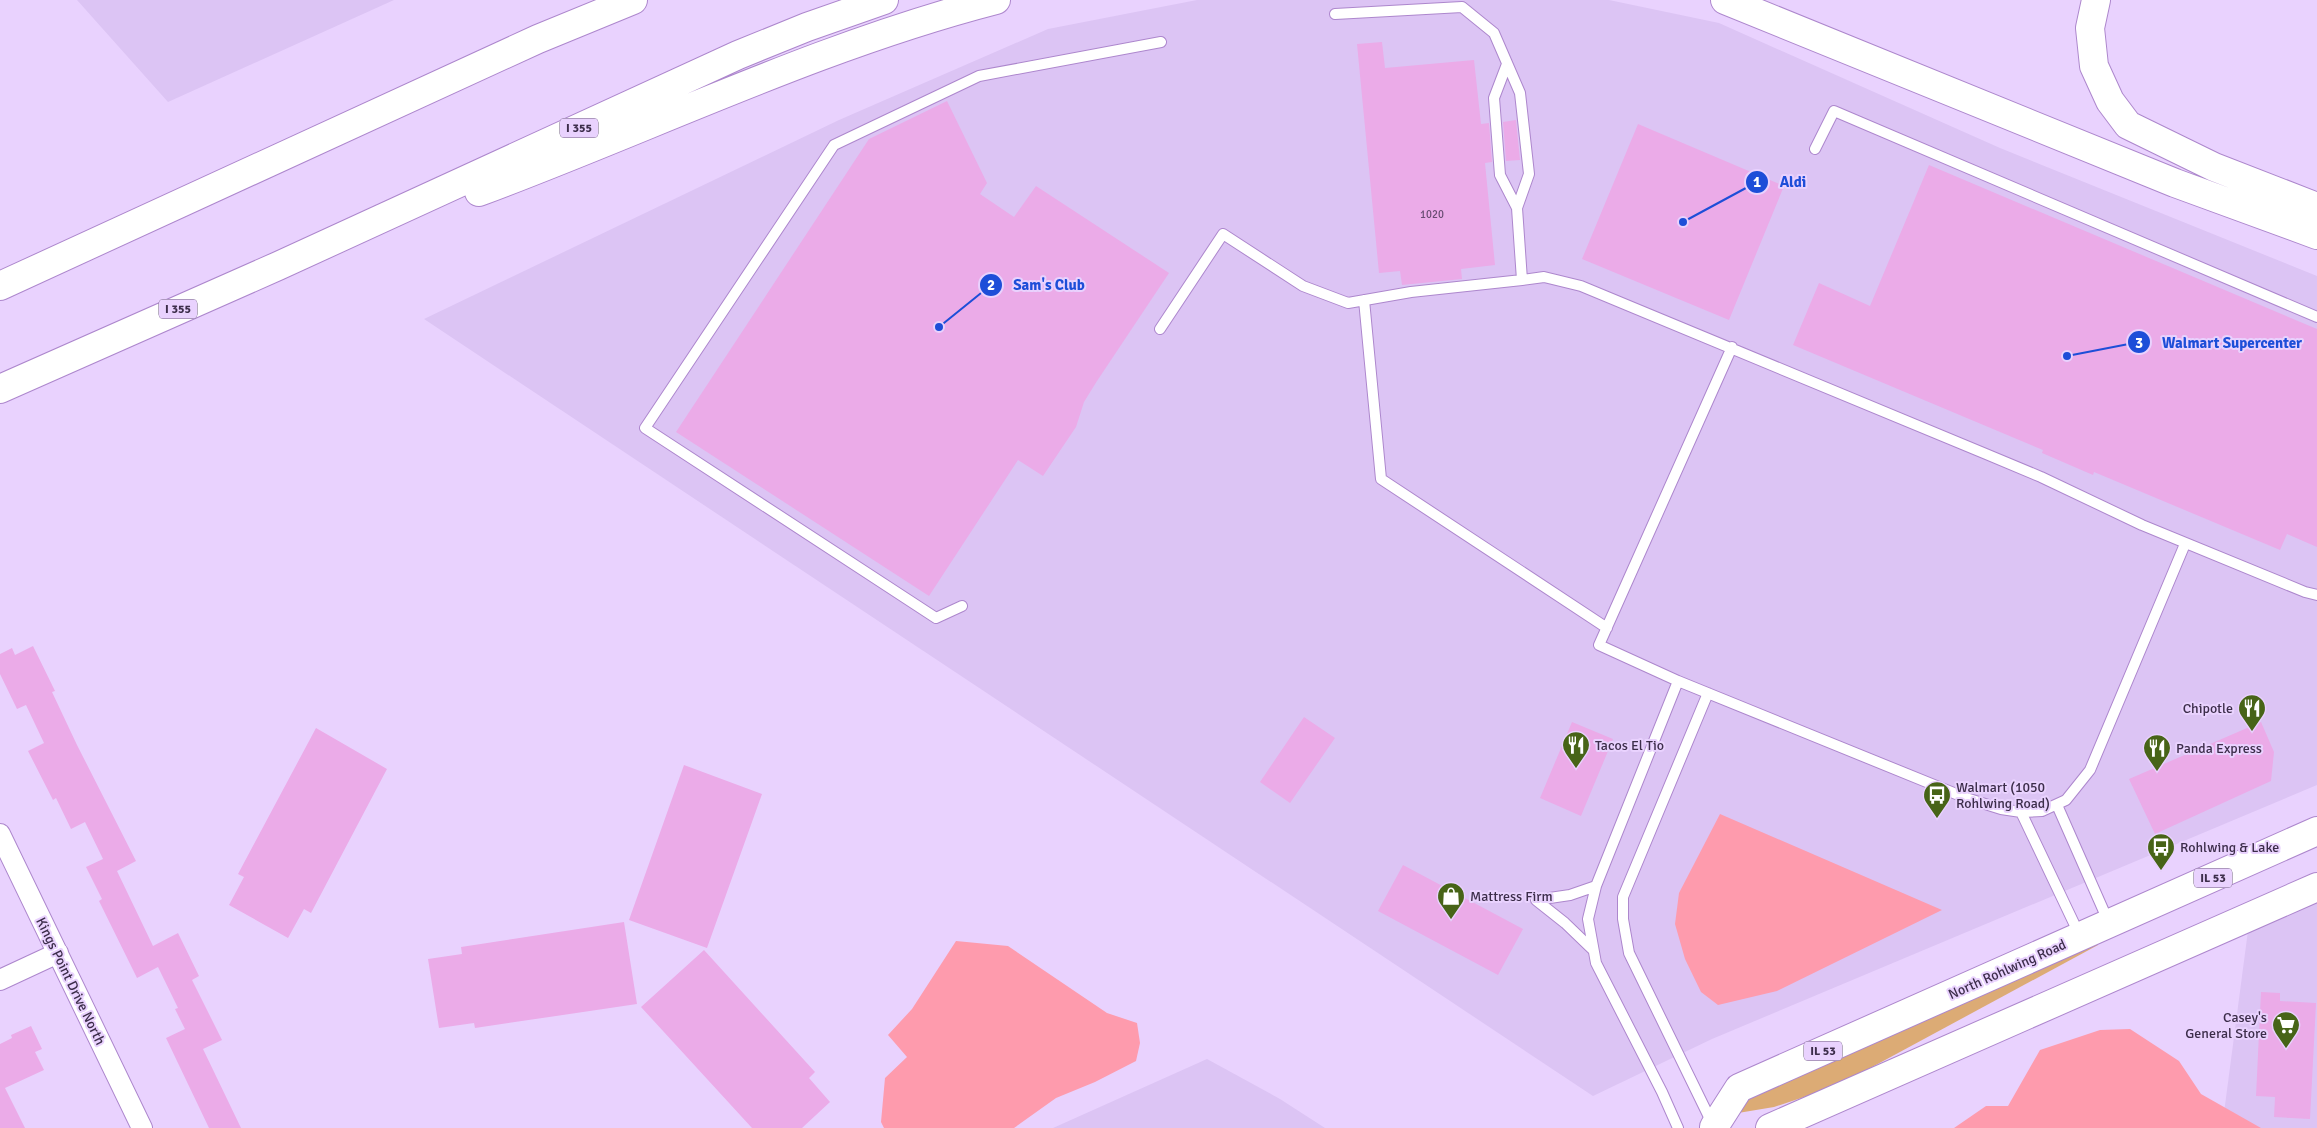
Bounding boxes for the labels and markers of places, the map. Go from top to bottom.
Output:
callout: Aldi [1744,167,1816,197]
callout: Sam's Club [979,270,1095,300]
callout: Walmart Supercenter [2126,327,2312,357]
restaurant icon: Chipotle [2237,693,2267,732]
place label: Chipotle [2183,700,2233,717]
restaurant icon: Tacos El Tio [1561,730,1591,769]
restaurant icon: Panda Express [2142,733,2172,772]
place label: Tacos El Tio [1595,737,1664,754]
place label: Panda Express [2176,740,2262,757]
place label: Walmart (1050 Rohlwing Road) [1956,779,2050,812]
bus stop icon: Walmart (1050 Rohlwing Road) [1922,780,1952,819]
bus stop icon: Rohlwing & Lake [2146,832,2176,871]
place label: Rohlwing & Lake [2180,839,2279,856]
shop icon: Mattress Firm [1436,881,1466,920]
place label: Mattress Firm [1470,888,1553,905]
place label: Casey's General Store [2185,1009,2267,1042]
supermarket icon: Casey's General Store [2271,1010,2301,1049]

